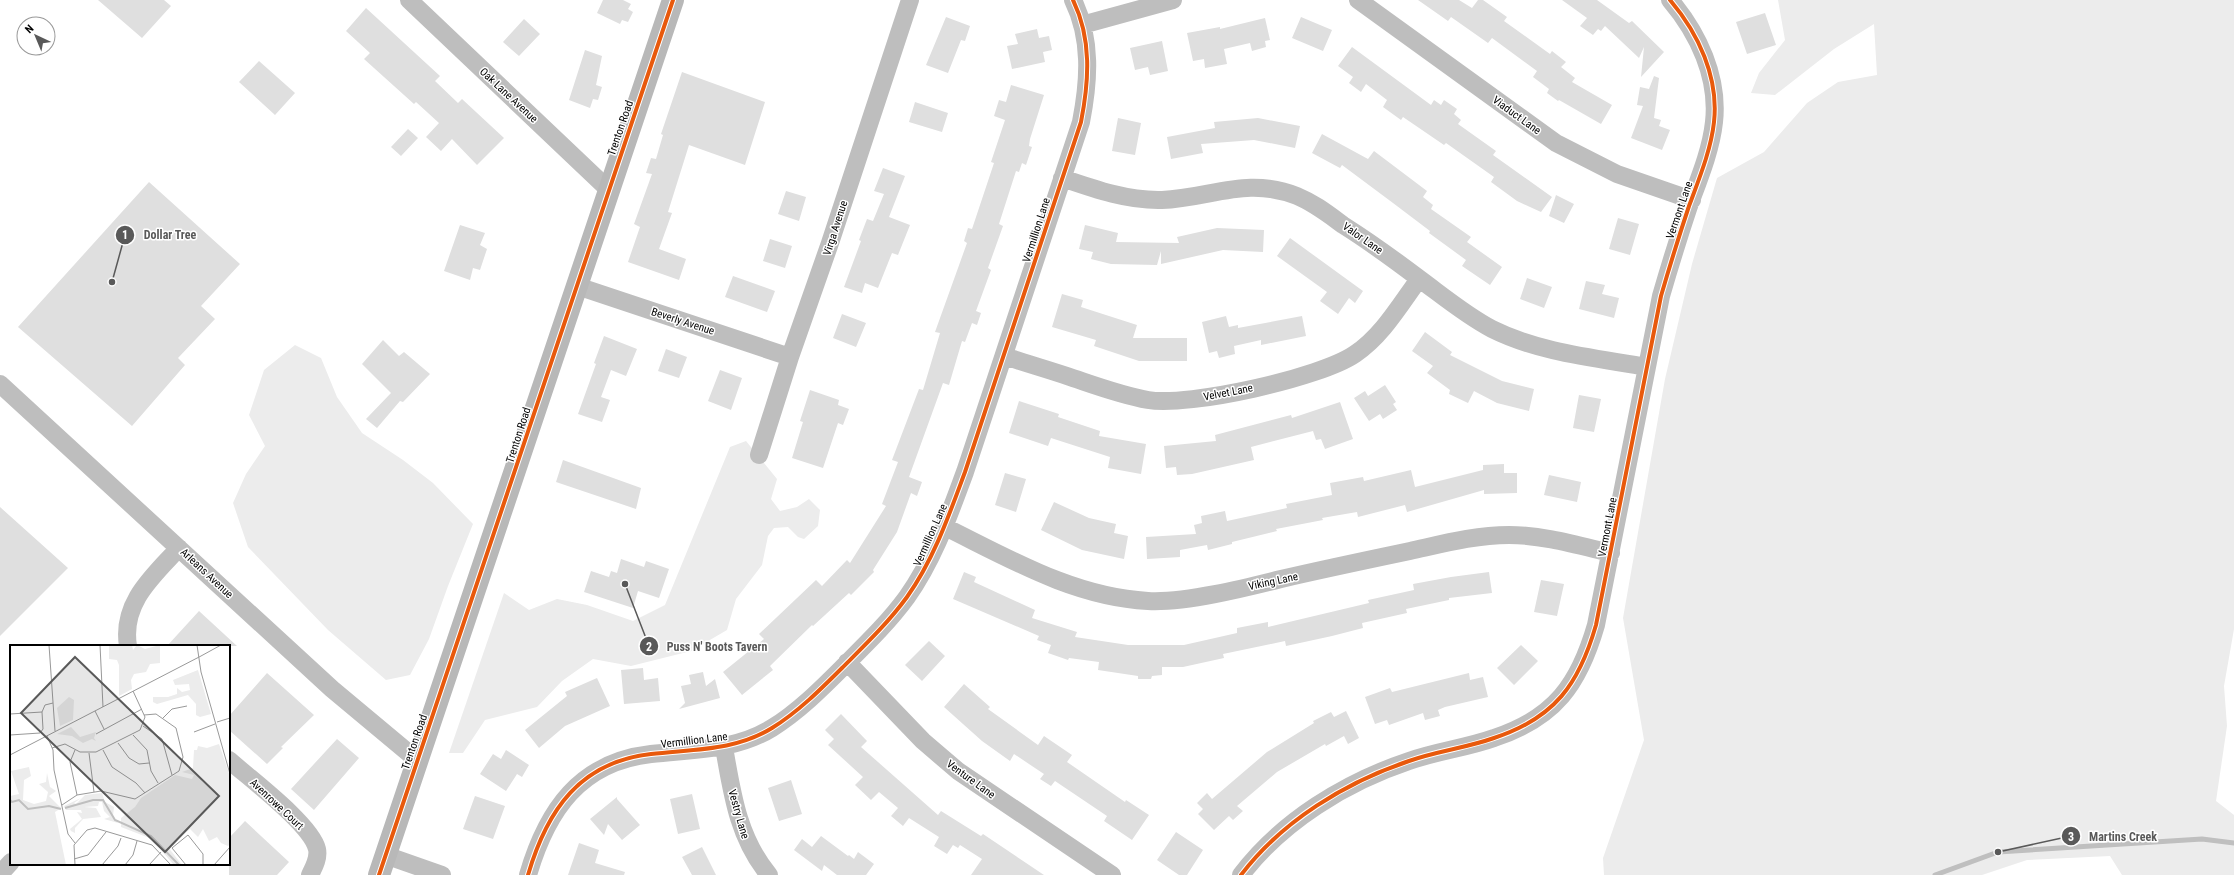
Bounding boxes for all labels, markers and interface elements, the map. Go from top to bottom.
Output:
north arrow [16,16,56,56]
text: N [22,22,37,36]
street label: Oak Lane Avenue [477,65,540,126]
street label: Viaduct Lane [1490,94,1543,137]
street label: Trenton Road [605,99,636,158]
street label: Vermont Lane [1664,180,1695,241]
street label: Vermillion Lane [1020,196,1053,264]
street label: Virga Avenue [821,199,850,257]
street label: Valor Lane [1340,220,1385,257]
callout: Dollar Tree [115,223,204,247]
text: 1 [122,228,128,242]
text: Dollar Tree [144,228,196,242]
street label: Beverly Avenue [650,305,716,338]
street label: Velvet Lane [1202,381,1254,404]
street label: Trenton Road [503,406,534,465]
street label: Vermont Lane [1595,496,1620,558]
street label: Vermillion Lane [911,502,950,569]
street label: Arleans Avenue [178,546,236,601]
street label: Viking Lane [1247,570,1299,593]
callout: Puss N' Boots Tavern [639,634,776,658]
text: 2 [646,640,652,654]
text: Puss N' Boots Tavern [667,640,767,654]
inset map [10,645,230,865]
street label: Trenton Road [399,713,430,772]
street label: Vermillion Lane [660,730,728,751]
street label: Venture Lane [944,757,998,801]
street label: Avenrowe Court [247,776,306,833]
street label: Vestry Lane [725,788,752,840]
callout: Martins Creek [2061,824,2165,848]
text: 3 [2068,830,2074,844]
text: Martins Creek [2089,830,2157,844]

